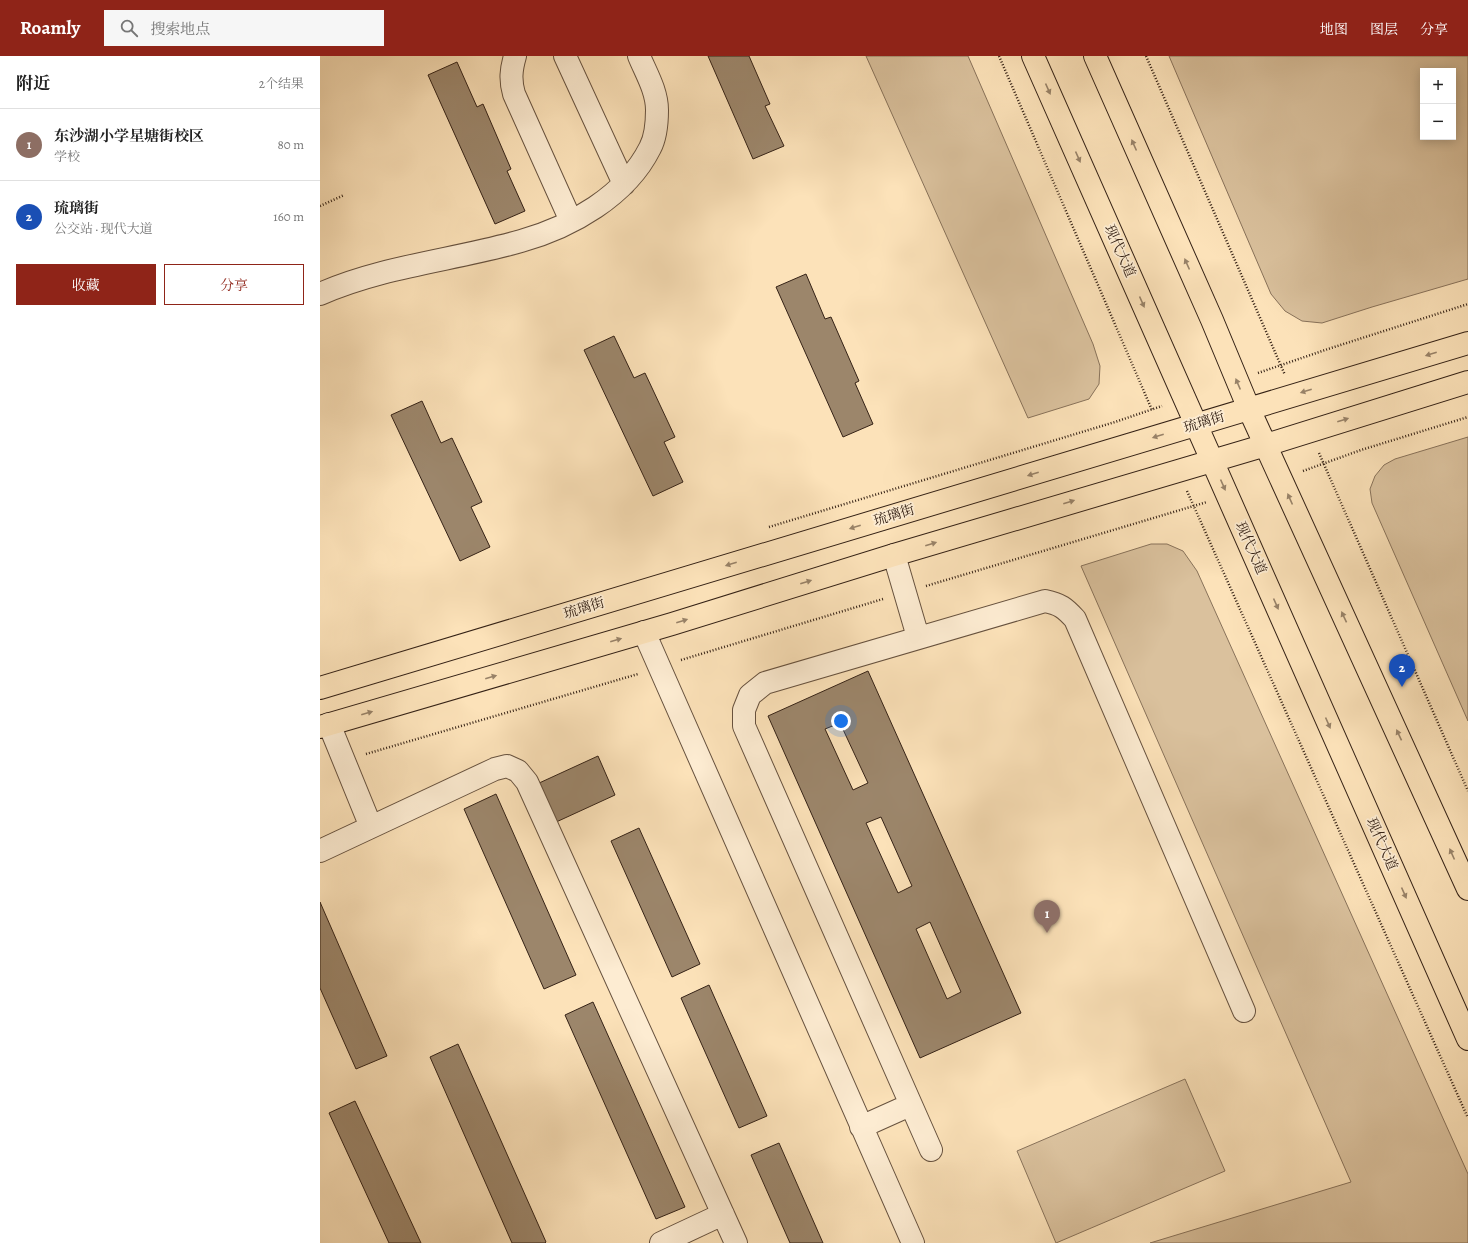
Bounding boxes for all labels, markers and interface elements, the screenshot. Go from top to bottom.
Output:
search box [104,10,384,46]
text: Roamly [20,15,80,41]
icon: search [118,17,140,39]
text: 搜索地点 [150,19,210,39]
text: 地图 [1320,20,1348,39]
text: 图层 [1370,20,1398,39]
text: 分享 [1420,20,1448,39]
map controls [1420,68,1456,140]
button: + [1420,68,1456,104]
text: 附近 [16,72,50,95]
text: 2个结果 [259,75,304,92]
one-way arrow [1045,83,1051,94]
button: − [1420,104,1456,140]
text: 东沙湖小学星塘街校区 [54,126,204,146]
text: 1 [27,136,31,153]
text: 80 m [277,136,304,153]
one-way arrow [1131,139,1137,151]
text: 学校 [54,148,80,165]
one-way arrow [1075,151,1082,163]
text: 琉璃街 [54,198,99,218]
text: 2 [26,208,32,225]
text: 160 m [273,208,304,225]
text: 公交站 · 现代大道 [54,220,153,237]
street label: 现代大道 [1100,222,1140,280]
one-way arrow [1184,259,1190,270]
button: 收藏 [16,264,156,305]
button: 分享 [164,264,304,305]
one-way arrow [1140,296,1146,308]
one-way arrow [1424,351,1436,357]
one-way arrow [1235,377,1241,389]
one-way arrow [1300,388,1312,394]
street label: 琉璃街 [1181,407,1227,437]
one-way arrow [1337,417,1349,423]
one-way arrow [1152,433,1164,439]
one-way arrow [1027,471,1039,477]
one-way arrow [1220,480,1226,491]
one-way arrow [1287,493,1293,505]
one-way arrow [1063,499,1075,505]
street label: 琉璃街 [871,500,917,530]
street label: 现代大道 [1231,519,1271,577]
one-way arrow [849,524,861,530]
one-way arrow [926,541,938,547]
one-way arrow [724,561,736,567]
one-way arrow [800,579,812,585]
street label: 琉璃街 [561,593,607,623]
one-way arrow [1273,599,1279,611]
one-way arrow [1341,612,1347,623]
one-way arrow [676,618,688,624]
one-way arrow [610,637,622,643]
pin: 2 [1389,654,1415,687]
one-way arrow [486,674,498,680]
one-way arrow [361,710,373,716]
your location [831,711,851,731]
one-way arrow [1325,718,1331,729]
one-way arrow [1396,730,1402,741]
street label: 现代大道 [1362,815,1402,873]
one-way arrow [1449,848,1455,859]
one-way arrow [1401,888,1407,900]
pin: 1 [1034,900,1060,933]

